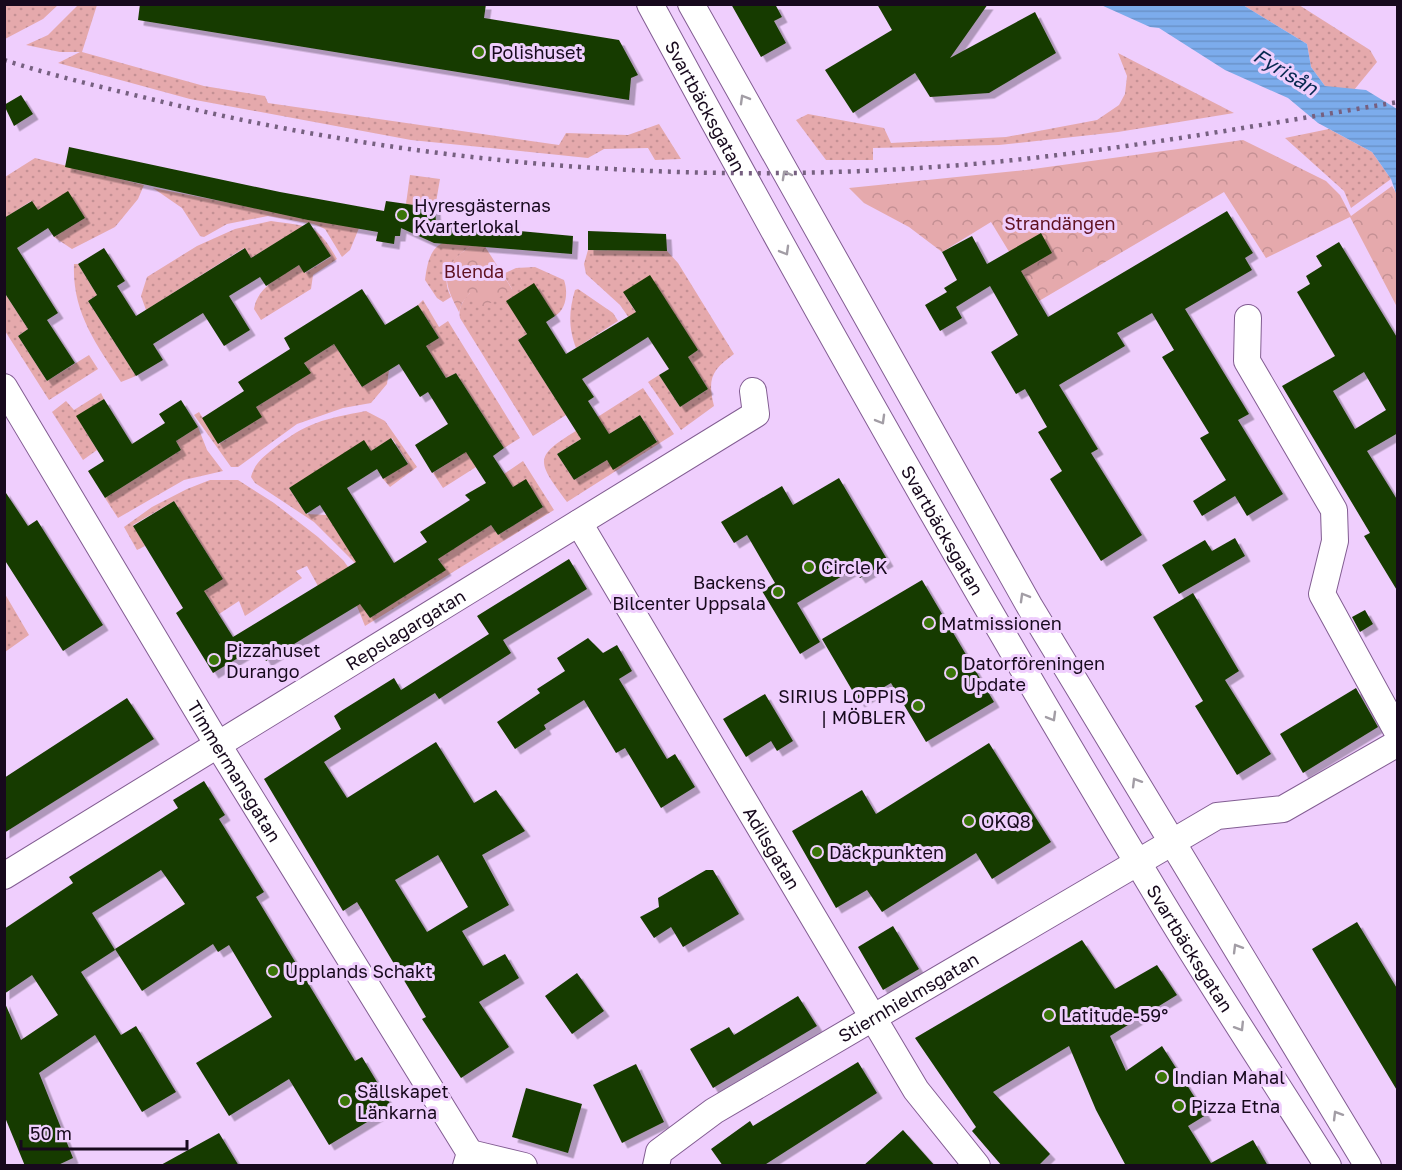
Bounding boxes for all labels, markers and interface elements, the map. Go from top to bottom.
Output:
street label: Svartbäcksgatan [661,37,750,175]
place label: Polishuset [491,41,583,63]
water label: Fyrisån [1249,43,1323,101]
marker: Polishuset [472,45,486,59]
one-way arrow [740,95,751,105]
one-way arrow [782,170,793,181]
place label: Hyresgästernas Kvarterlokal [414,194,551,237]
marker: Hyresgästernas Kvarterlokal [395,208,409,222]
park label: Strandängen [1004,212,1116,234]
one-way arrow [778,245,790,255]
park label: Blenda [444,260,504,282]
one-way arrow [874,414,886,424]
street label: Svartbäcksgatan [897,461,989,599]
place label: Circle K [821,556,888,578]
marker: Circle K [802,560,816,574]
place label: Backens Bilcenter Uppsala [612,571,766,614]
street label: Repslagargatan [341,584,469,675]
marker: Backens Bilcenter Uppsala [771,585,785,599]
one-way arrow [1020,593,1031,603]
place label: Matmissionen [941,612,1062,634]
marker: Matmissionen [922,616,936,630]
place label: Pizzahuset Durango [226,639,320,682]
place label: Datorföreningen Update [963,652,1105,695]
marker: Pizzahuset Durango [207,653,221,667]
marker: Datorföreningen Update [944,666,958,680]
place label: SIRIUS LOPPIS | MÖBLER [778,685,906,728]
street label: Timmermansgatan [183,697,286,846]
marker: SIRIUS LOPPIS | MÖBLER [911,699,925,713]
one-way arrow [1045,711,1056,721]
one-way arrow [1131,778,1143,788]
street label: Adilsgatan [739,803,805,893]
place label: OKQ8 [981,810,1031,832]
marker: OKQ8 [962,814,976,828]
place label: Däckpunkten [829,841,944,863]
marker: Däckpunkten [810,845,824,859]
street label: Svartbäcksgatan [1142,880,1238,1016]
one-way arrow [1232,944,1244,954]
street label: Stiernhielmsgatan [834,947,982,1047]
place label: Upplands Schakt [285,960,433,982]
marker: Upplands Schakt [266,964,280,978]
place label: Latitude-59° [1061,1004,1168,1026]
marker: Latitude-59° [1042,1008,1056,1022]
one-way arrow [1233,1021,1245,1031]
place label: Indian Mahal [1174,1066,1285,1088]
marker: Indian Mahal [1155,1070,1169,1084]
place label: Sällskapet Länkarna [357,1080,449,1123]
marker: Sällskapet Länkarna [338,1094,352,1108]
place label: Pizza Etna [1191,1095,1280,1117]
marker: Pizza Etna [1172,1099,1186,1113]
one-way arrow [1333,1111,1345,1121]
scale bar [21,1113,188,1151]
text: 50 m [30,1122,72,1144]

